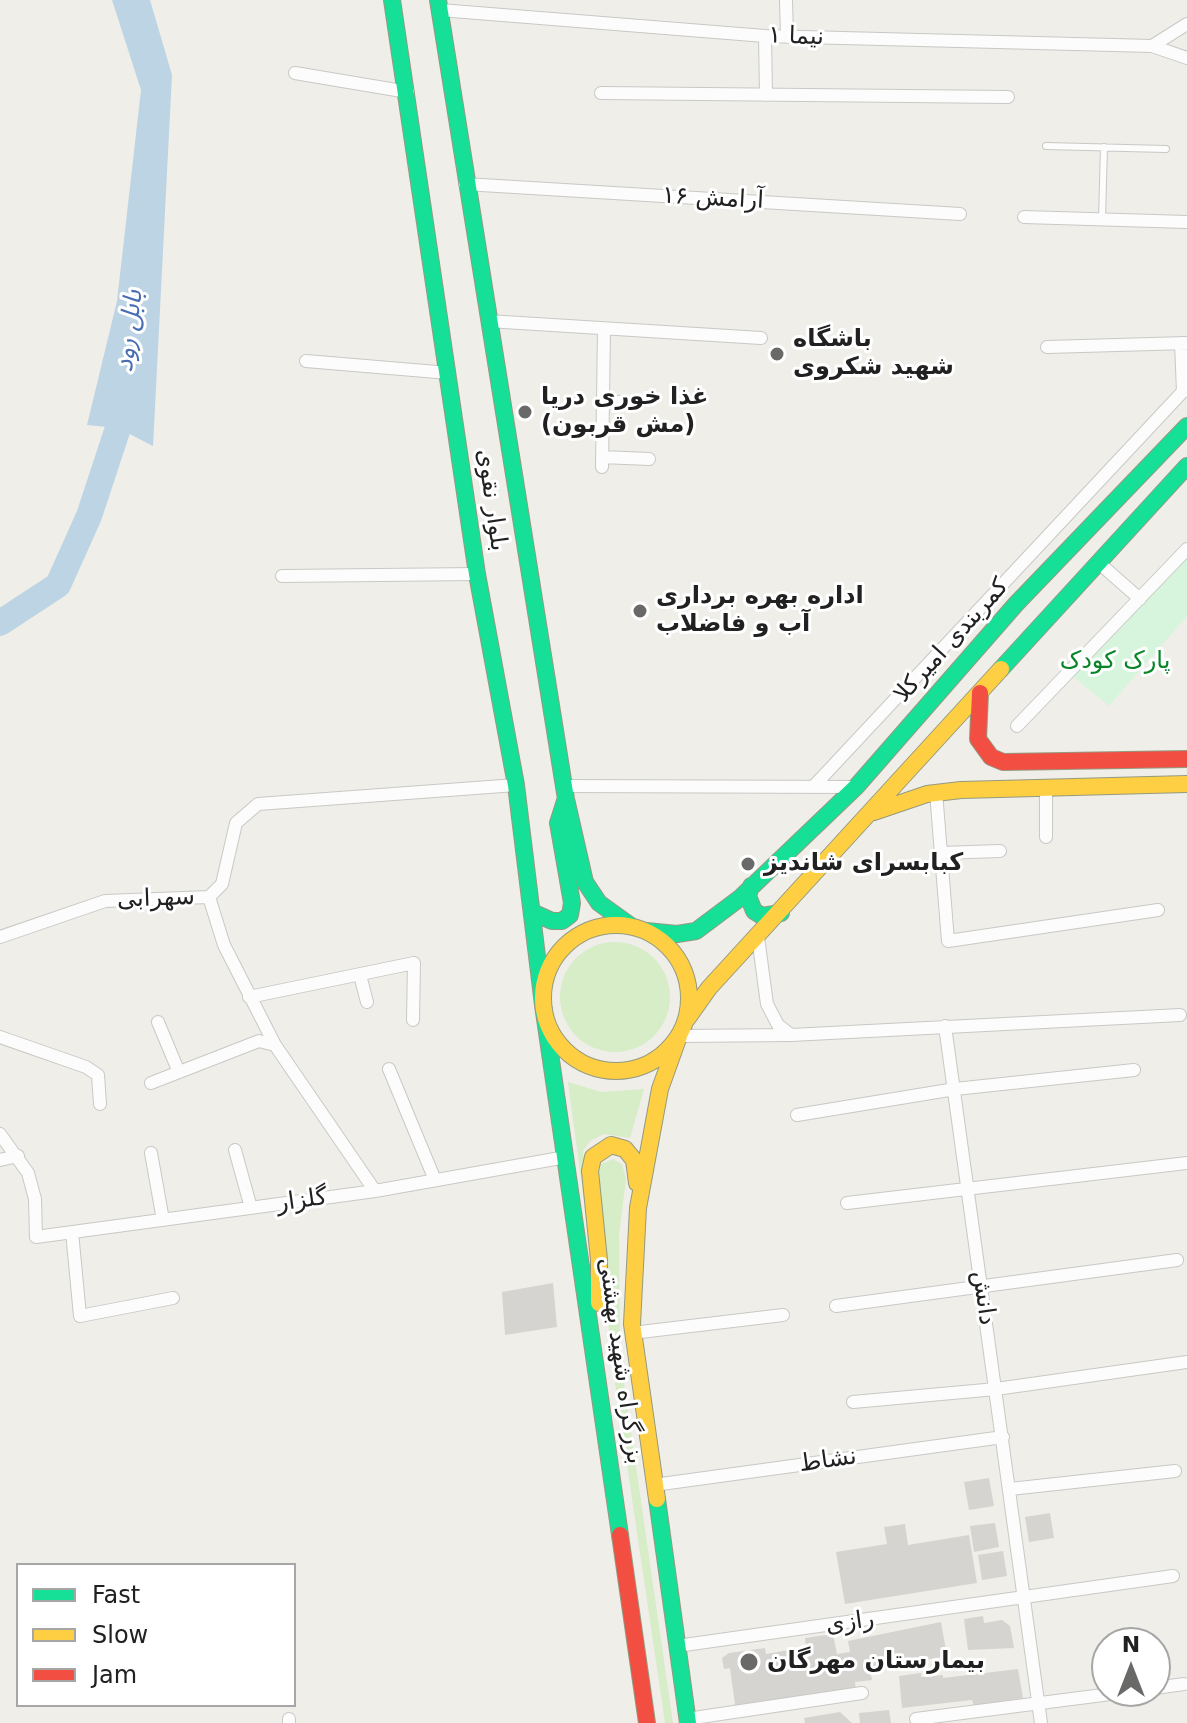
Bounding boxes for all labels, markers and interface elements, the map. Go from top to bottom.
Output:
street label: نیما ۱ [768,22,824,52]
street label: آرامش ۱۶ [661,182,765,216]
water label: بابل رود [109,288,151,374]
place label: باشگاه شهید شکروی [793,326,954,382]
marker: باشگاه شهید شکروی [768,345,786,363]
place label: غذا خوری دریا (مش قربون) [541,384,709,440]
marker: غذا خوری دریا (مش قربون) [516,403,534,421]
street label: بلوار نقوی [470,447,512,553]
street label: کمربندی امیرکلا [889,573,1015,709]
place label: اداره بهره برداری آب و فاضلاب [656,583,864,639]
marker: اداره بهره برداری آب و فاضلاب [631,602,649,620]
park label: پارک کودک [1060,648,1170,676]
place label: کبابسرای شاندیز [764,850,963,878]
marker: کبابسرای شاندیز [739,855,757,873]
street label: سهرابی [117,883,195,915]
street label: گلزار [275,1183,329,1219]
street label: بزرگراه شهید بهشتی [591,1256,649,1466]
street label: دانش [965,1269,1001,1327]
street label: نشاط [797,1443,859,1479]
legend [16,1563,296,1707]
text: Fast [92,1581,140,1609]
street label: رازی [824,1605,876,1641]
text: Slow [92,1621,148,1649]
north arrow [1091,1627,1171,1707]
text: N [1122,1632,1140,1657]
place label: بیمارستان مهرگان [767,1648,985,1676]
marker: بیمارستان مهرگان [738,1651,760,1673]
text: Jam [92,1661,137,1689]

